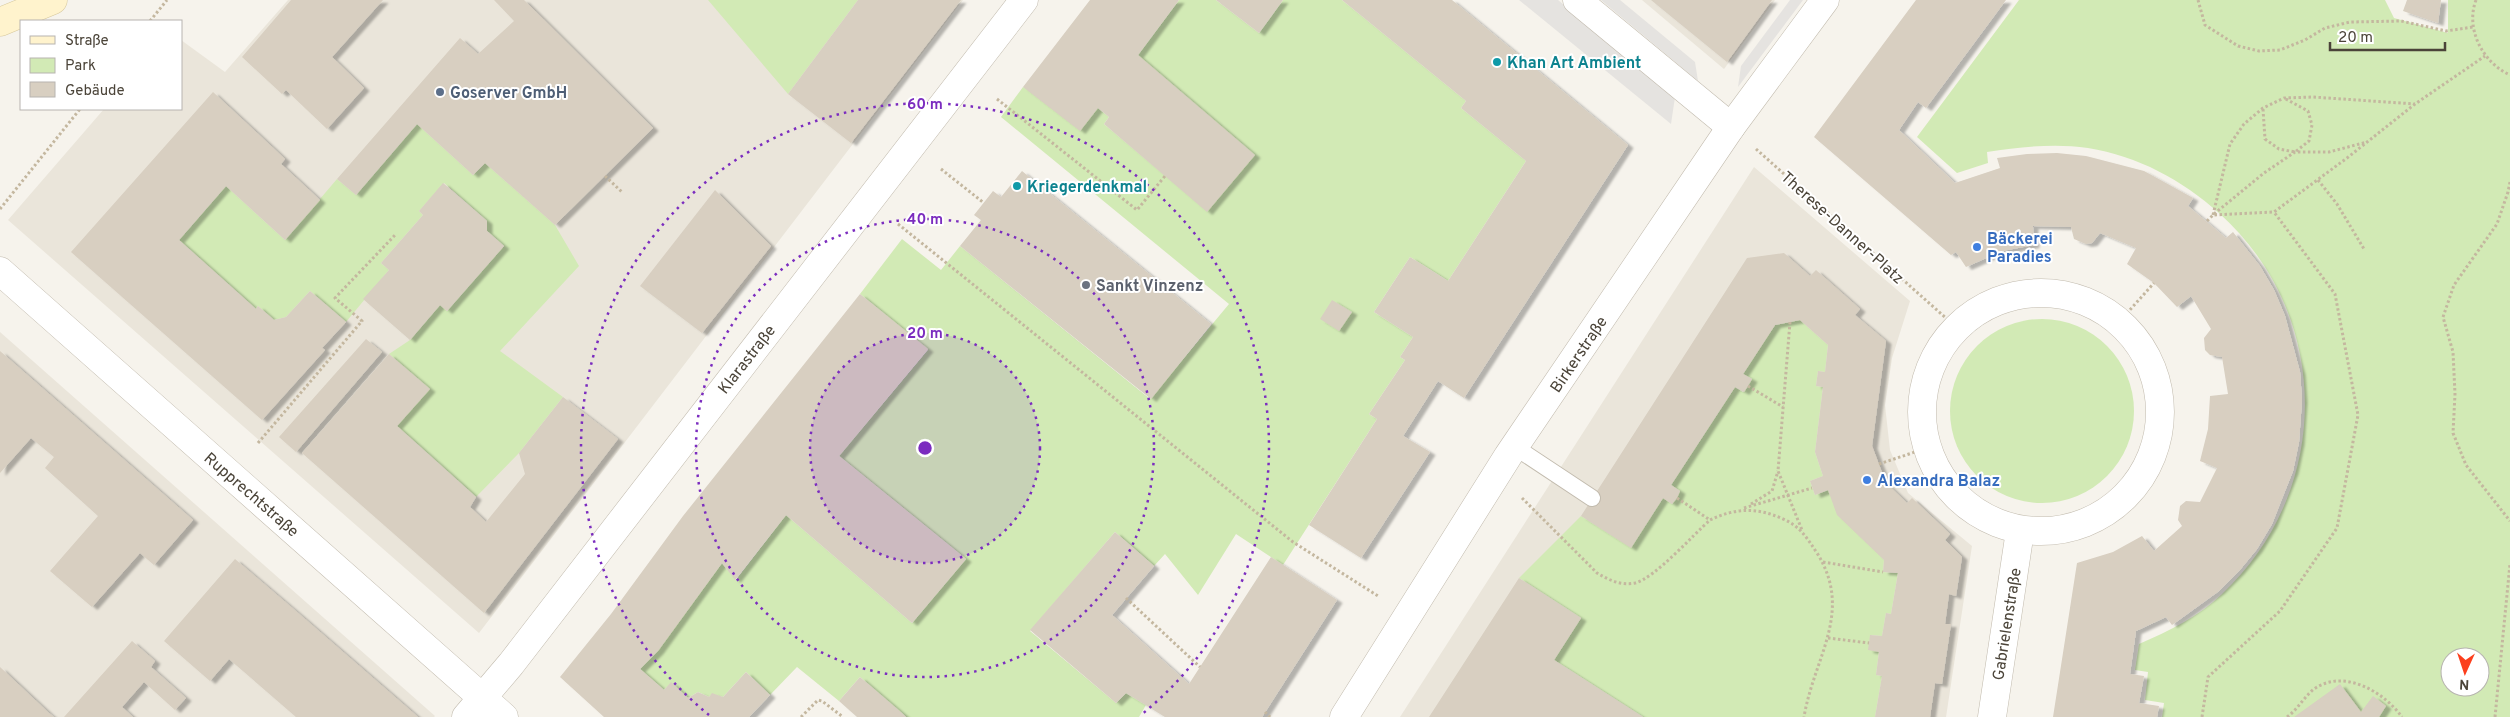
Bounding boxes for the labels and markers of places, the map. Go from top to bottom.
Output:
place label: Khan Art Ambient [1507,54,1641,74]
marker: Khan Art Ambient [1491,56,1503,68]
place label: Goserver GmbH [450,84,567,104]
marker: Goserver GmbH [434,86,446,98]
place label: Kriegerdenkmal [1027,178,1147,198]
marker: Kriegerdenkmal [1011,180,1023,192]
place label: Bäckerei Paradies [1987,230,2053,268]
marker: Bäckerei Paradies [1971,241,1983,253]
place label: Sankt Vinzenz [1096,277,1203,297]
marker: Sankt Vinzenz [1080,279,1092,291]
centre of rings [916,439,934,457]
place label: Alexandra Balaz [1877,472,2000,492]
marker: Alexandra Balaz [1861,474,1873,486]

